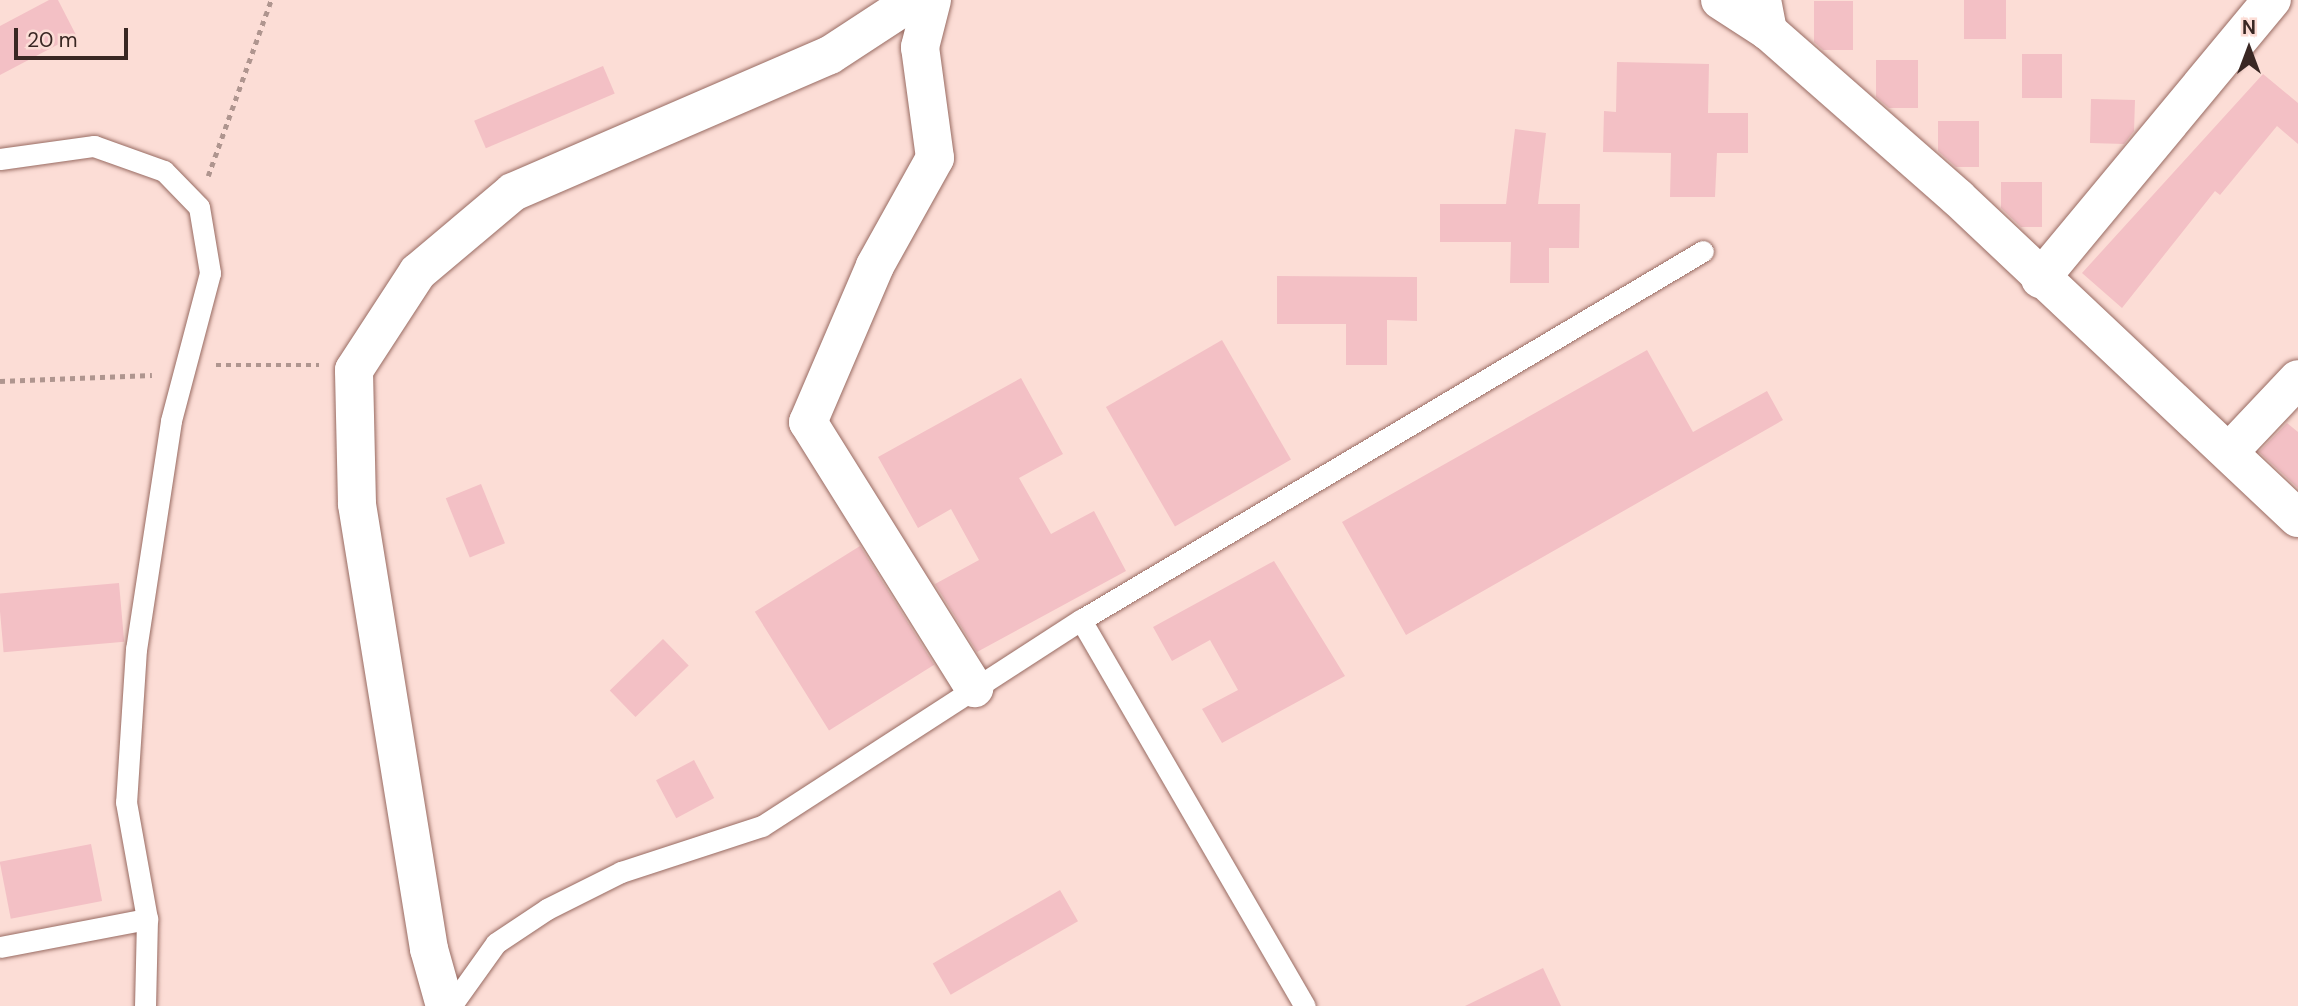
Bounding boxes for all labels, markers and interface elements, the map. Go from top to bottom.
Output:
scale bar [18,14,131,58]
north arrow [2214,14,2284,84]
text: N [2242,15,2256,40]
text: 20 m [27,26,78,54]

